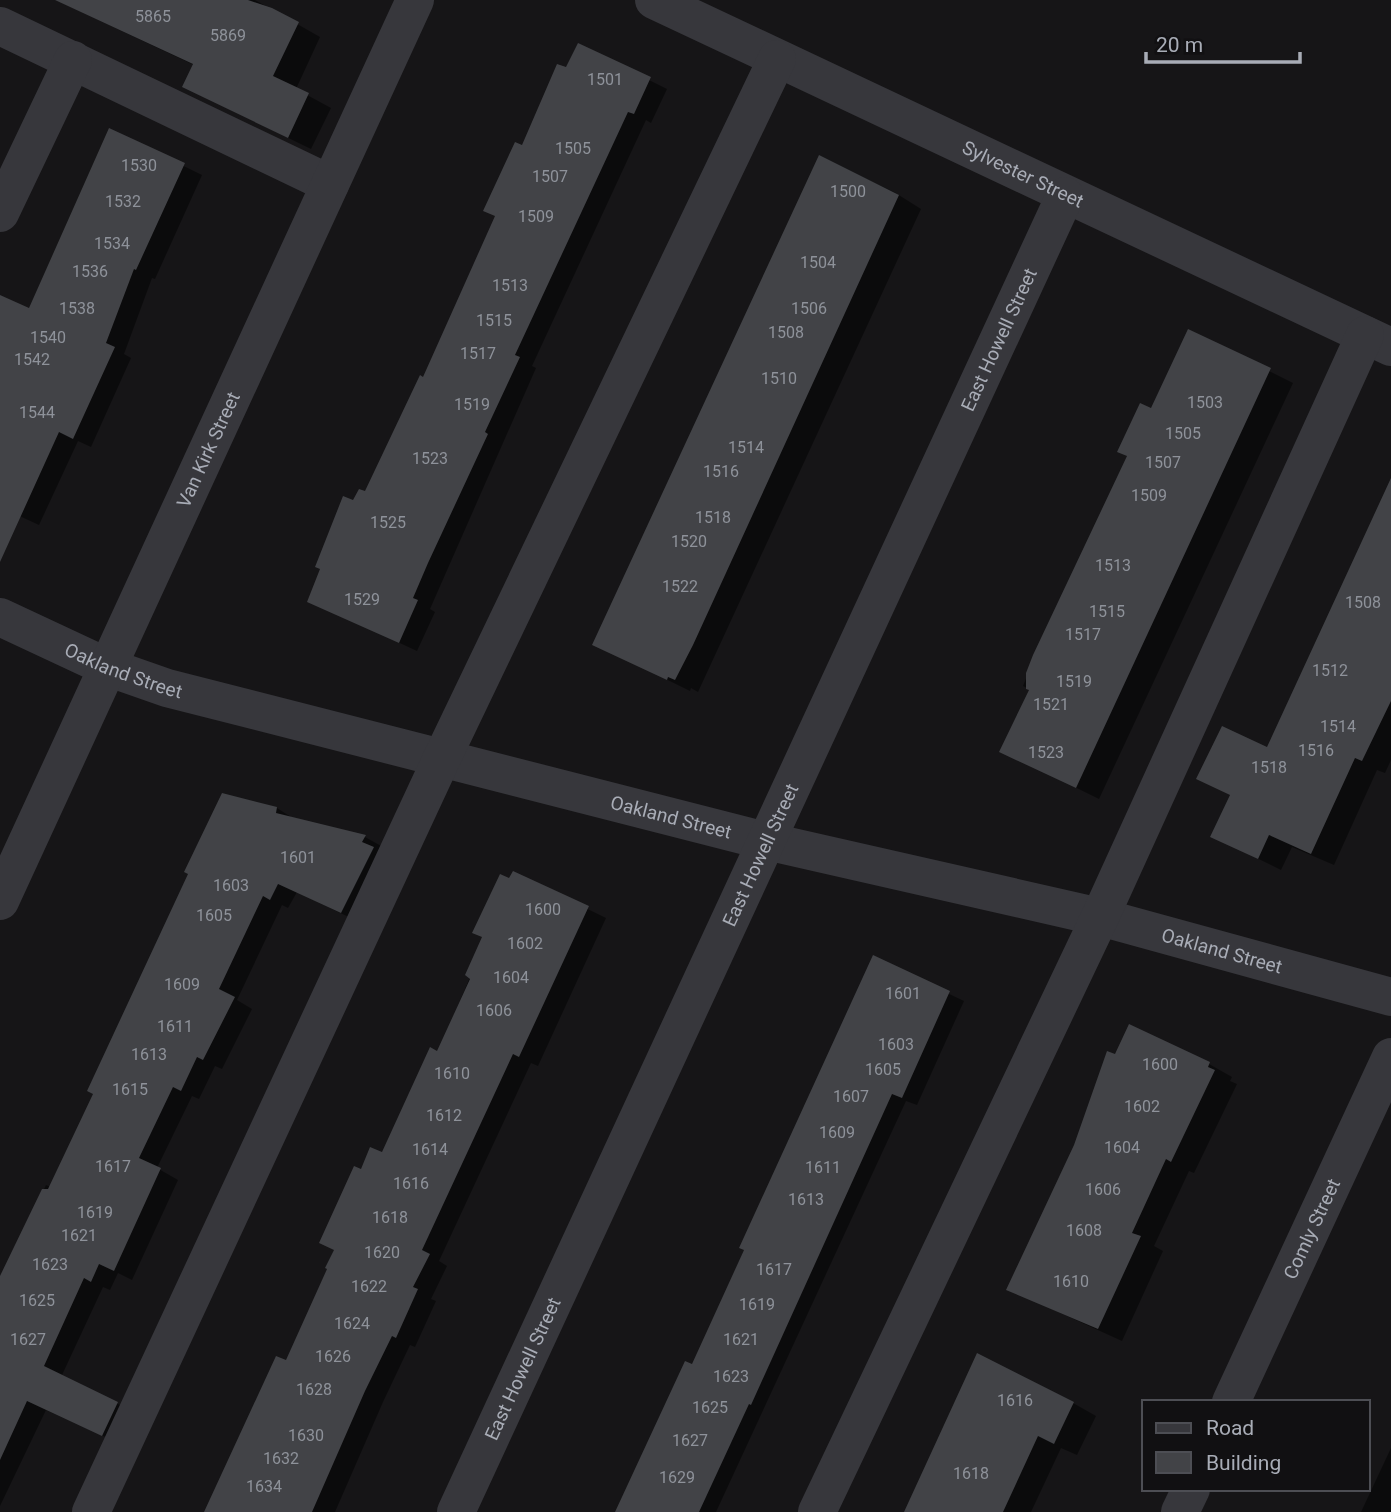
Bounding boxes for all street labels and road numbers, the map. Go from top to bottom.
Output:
street label: Sylvester Street [959,136,1087,213]
street label: East Howell Street [956,265,1042,415]
street label: Van Kirk Street [172,388,245,511]
street label: Oakland Street [61,638,185,703]
street label: East Howell Street [718,780,803,930]
street label: Oakland Street [608,791,734,844]
street label: Oakland Street [1159,923,1285,979]
street label: Comly Street [1279,1175,1345,1283]
street label: East Howell Street [480,1294,566,1444]

